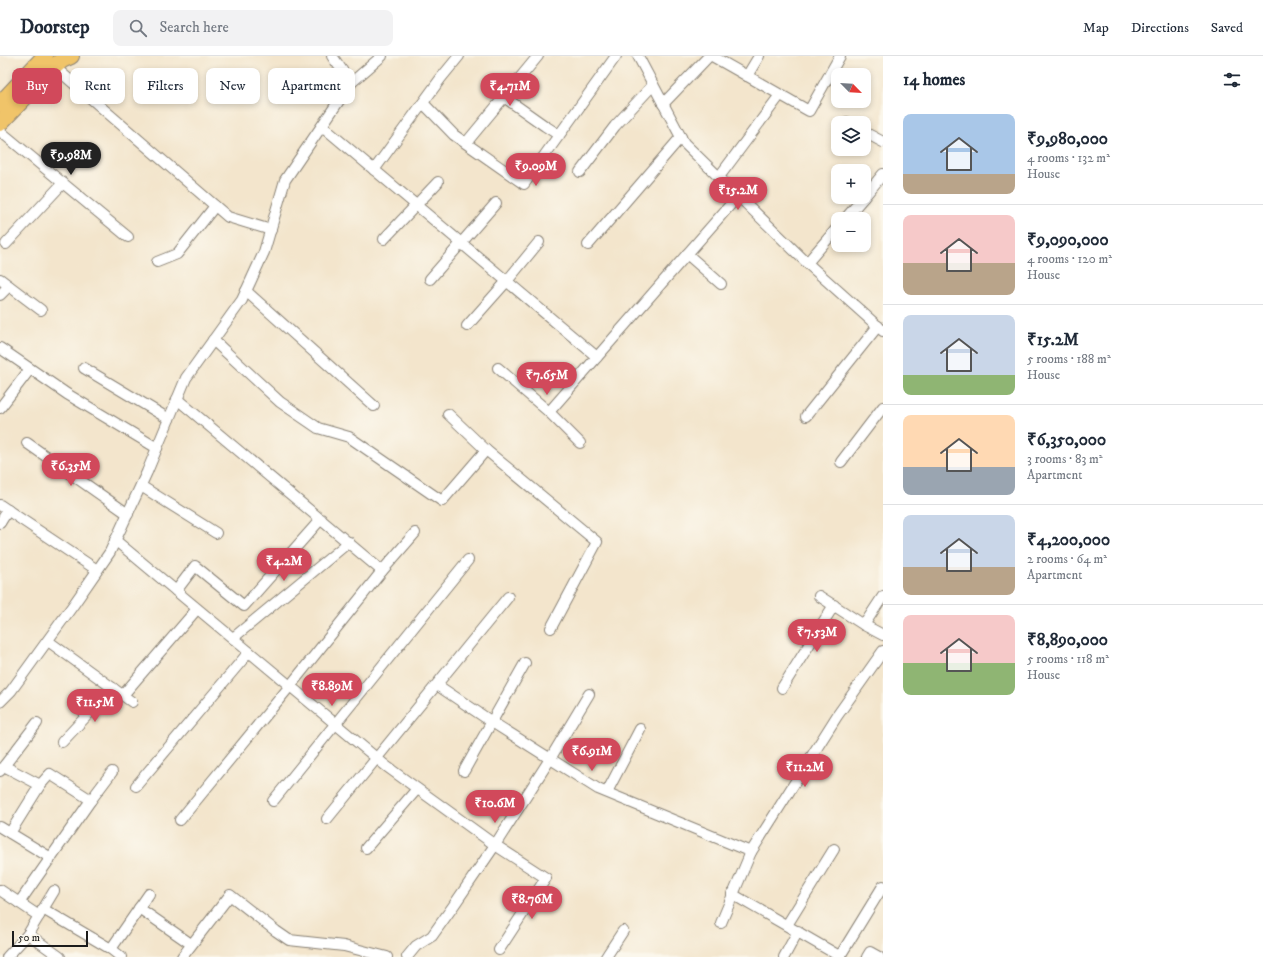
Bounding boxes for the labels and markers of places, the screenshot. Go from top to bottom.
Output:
pin: ₹4.71M [477,73,543,107]
pin: ₹9.98M [38,142,104,176]
pin: ₹9.09M [503,153,569,187]
pin: ₹15.2M [705,177,771,211]
pin: ₹7.65M [514,362,580,396]
pin: ₹6.35M [38,453,104,487]
pin: ₹4.2M [256,548,312,582]
pin: ₹7.53M [784,619,850,653]
pin: ₹8.89M [299,673,365,707]
pin: ₹11.5M [62,689,128,723]
pin: ₹6.91M [559,738,625,772]
pin: ₹11.2M [772,754,838,788]
pin: ₹10.6M [462,790,528,824]
pin: ₹8.76M [499,886,565,920]

